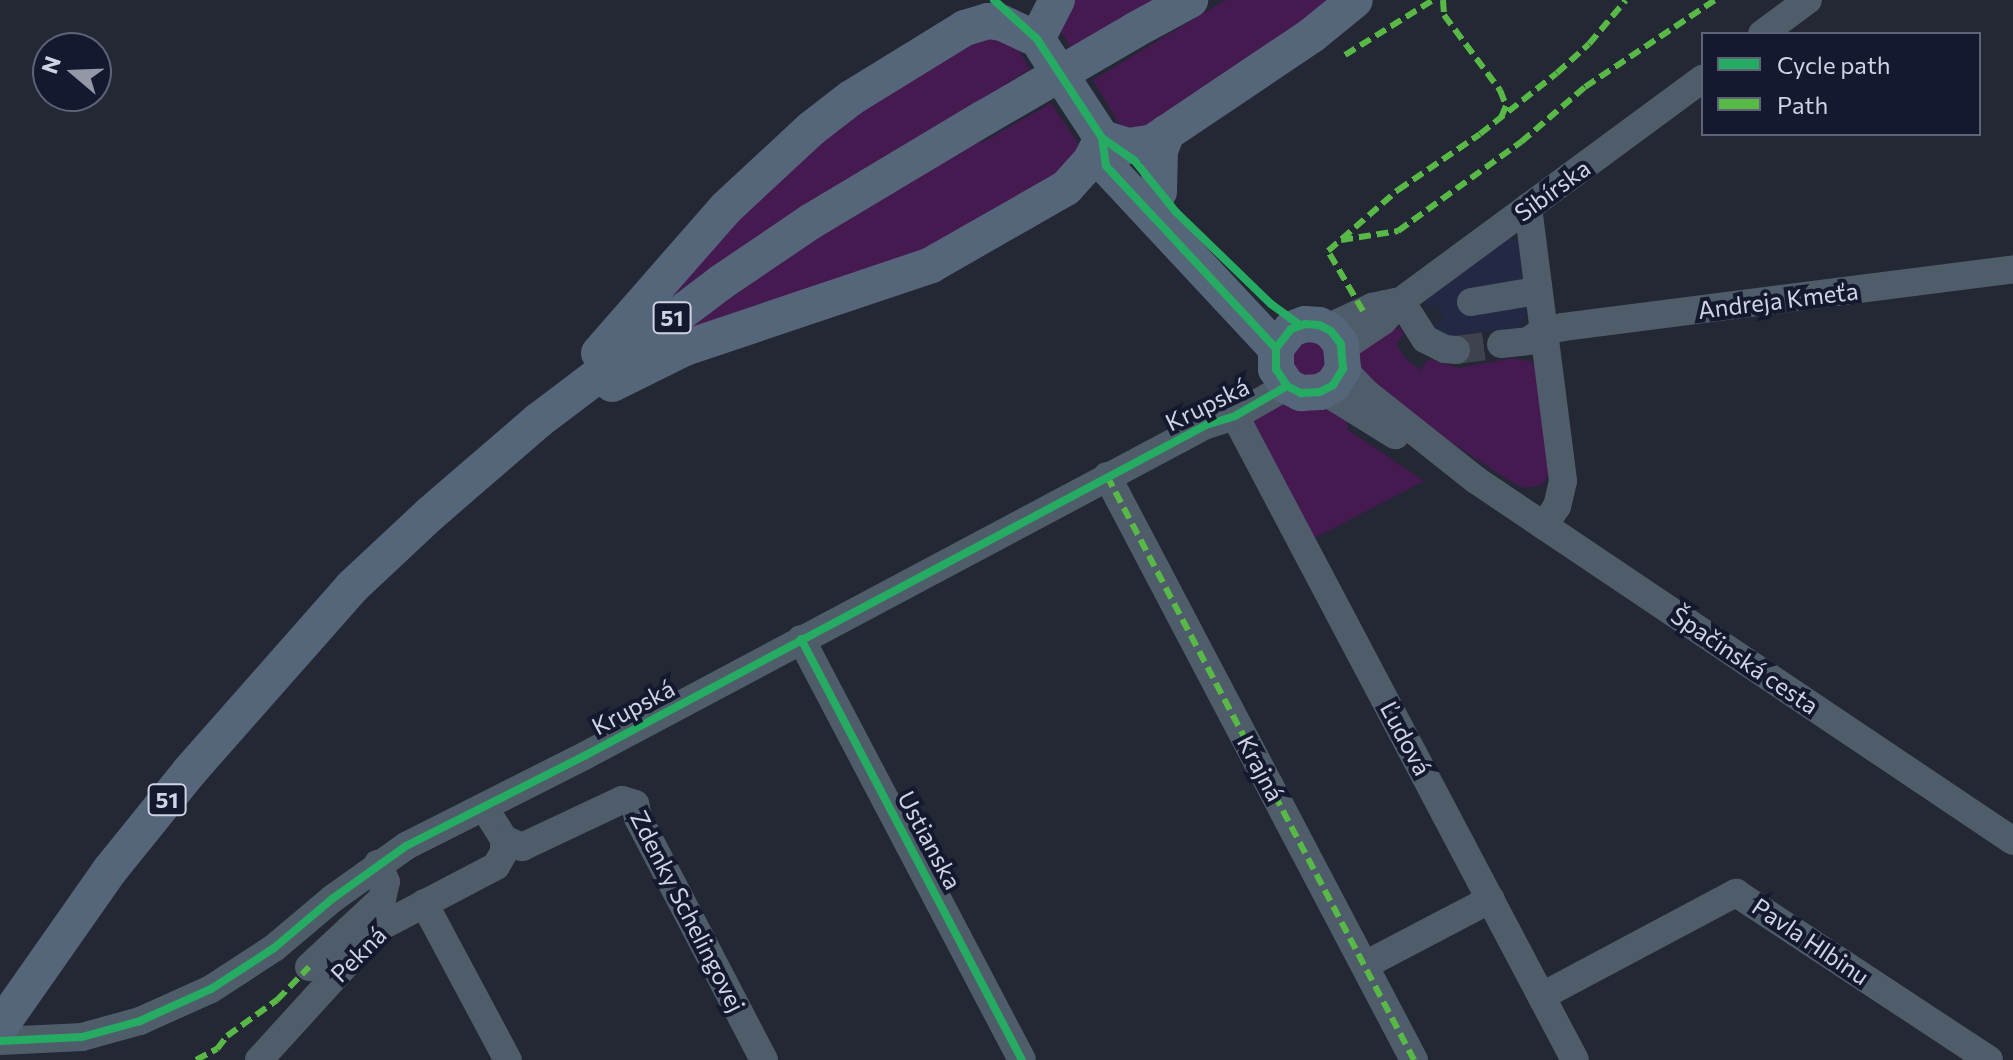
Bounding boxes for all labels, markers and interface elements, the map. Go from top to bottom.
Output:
north arrow [32,32,112,112]
legend [1701,32,1981,136]
text: Cycle path [1777,50,1891,79]
text: N [35,52,66,77]
text: Path [1777,90,1828,119]
street label: Sibírska [1509,153,1595,227]
street label: Andreja Kmeťa [1696,276,1860,324]
road number: 51 [652,300,692,336]
street label: Krupská [1161,371,1253,437]
street label: Špačinská cesta [1666,600,1824,720]
street label: Krupská [587,673,679,741]
street label: Ľudová [1375,696,1437,780]
street label: Krajná [1232,730,1290,806]
road number: 51 [147,782,187,818]
street label: Ustianska [892,786,968,894]
street label: Zdenky Schelingovej [625,806,751,1016]
street label: Pavla Hlbinu [1747,891,1875,991]
street label: Pekná [324,920,392,988]

